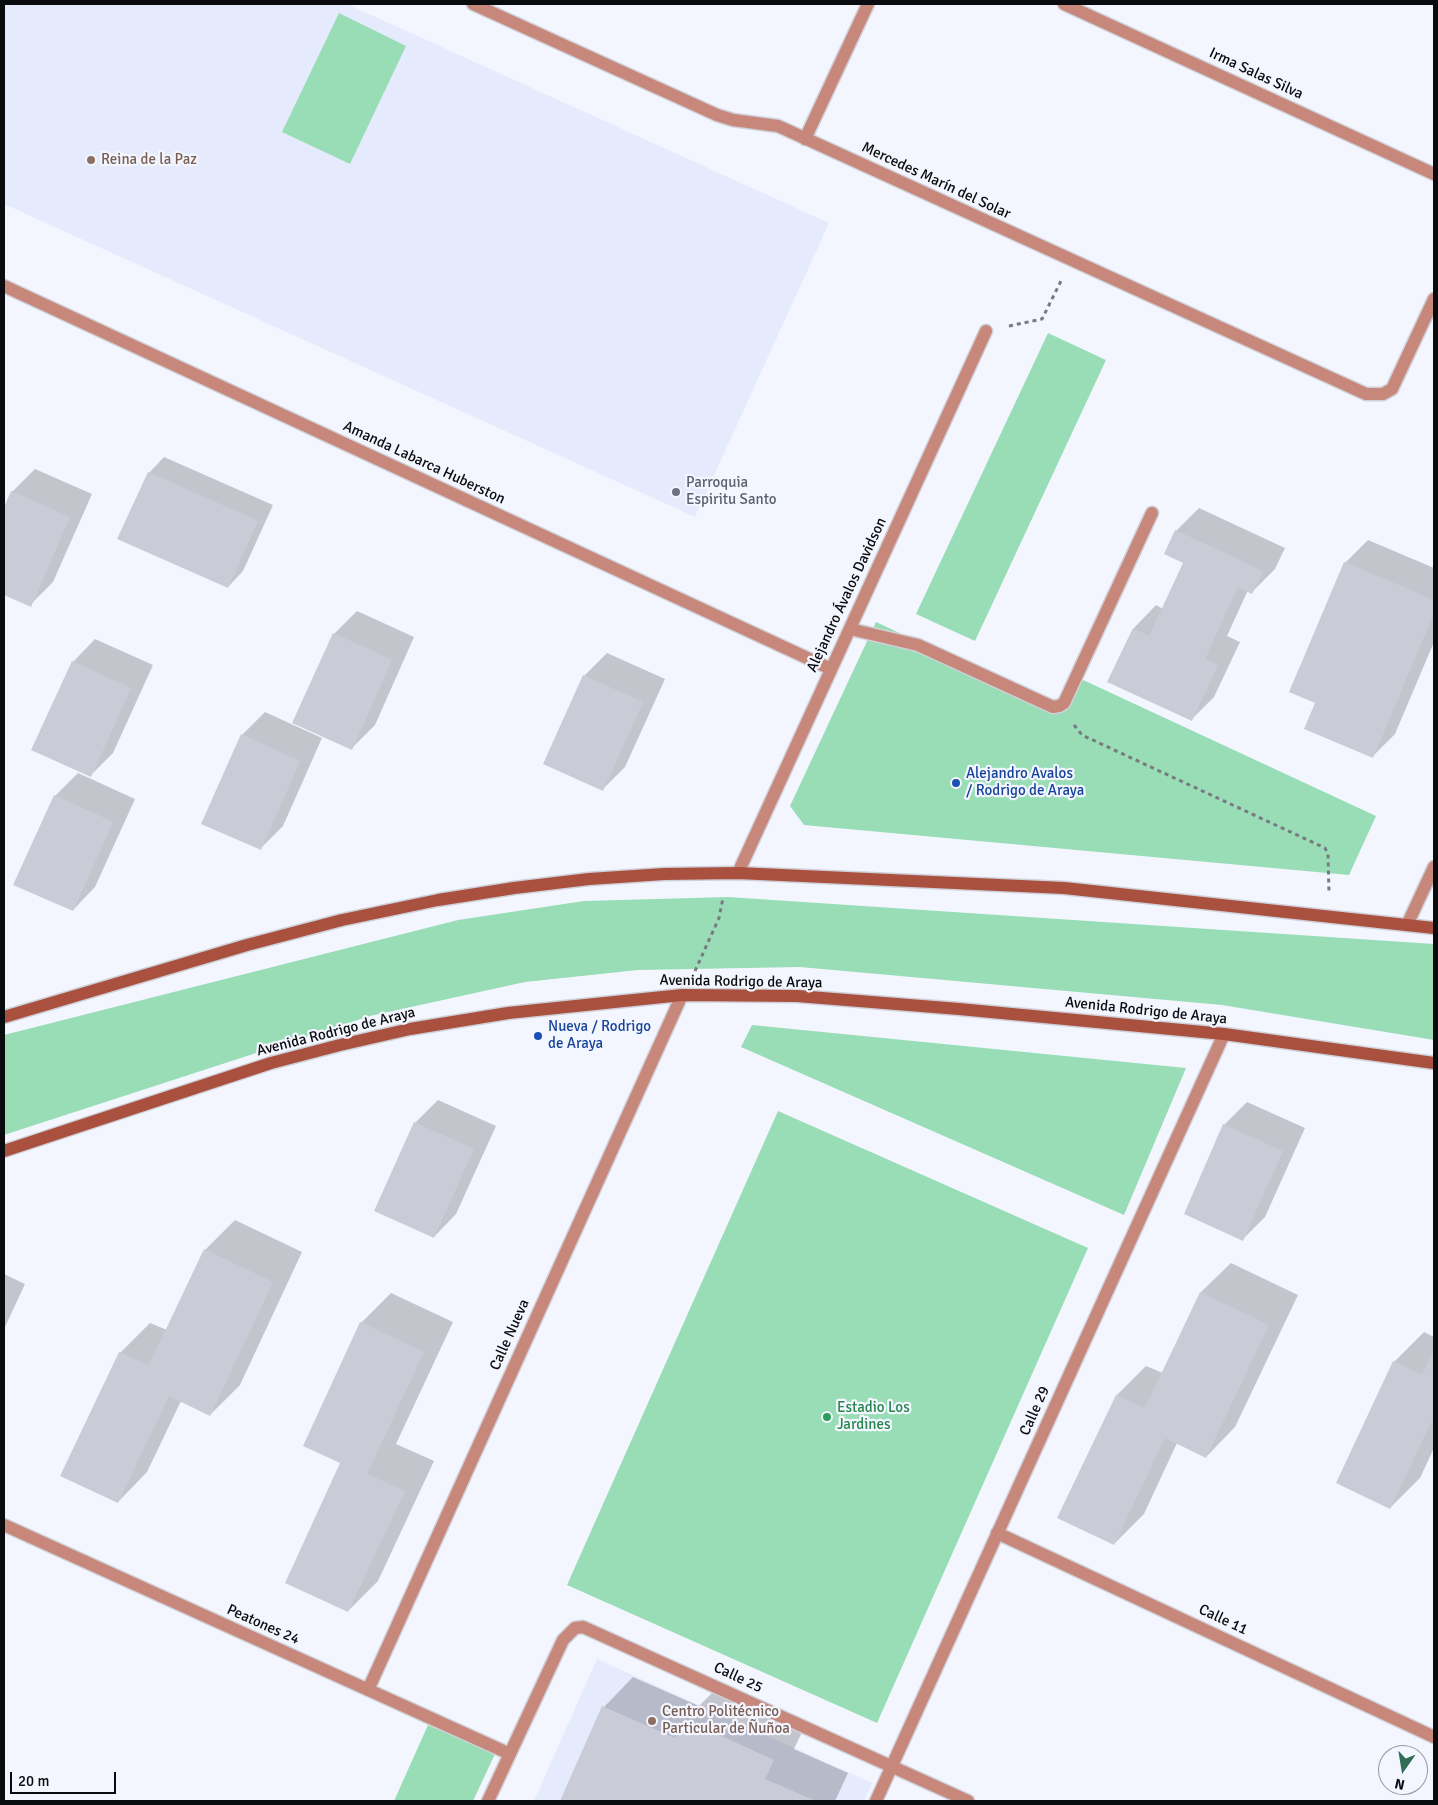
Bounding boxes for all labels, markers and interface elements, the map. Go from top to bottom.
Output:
street label: Irma Salas Silva [1206,44,1306,104]
street label: Mercedes Marín del Solar [859,138,1013,224]
place label: Reina de la Paz [101,151,197,169]
marker: Reina de la Paz [85,154,97,166]
street label: Amanda Labarca Huberston [340,418,508,508]
place label: Parroquia Espiritu Santo [686,474,777,509]
marker: Parroquia Espiritu Santo [670,486,682,498]
street label: Alejandro Ávalos Davidson [803,515,891,675]
place label: Alejandro Avalos / Rodrigo de Araya [966,765,1084,800]
marker: Alejandro Avalos / Rodrigo de Araya [950,777,962,789]
street label: Avenida Rodrigo de Araya [659,972,823,992]
street label: Avenida Rodrigo de Araya [1064,994,1228,1028]
street label: Avenida Rodrigo de Araya [255,1004,417,1060]
place label: Nueva / Rodrigo de Araya [548,1018,651,1053]
marker: Nueva / Rodrigo de Araya [532,1030,544,1042]
street label: Calle Nueva [486,1297,534,1373]
street label: Calle 29 [1016,1384,1054,1438]
place label: Estadio Los Jardines [837,1399,910,1434]
marker: Estadio Los Jardines [821,1411,833,1423]
street label: Peatones 24 [224,1601,302,1649]
street label: Calle 11 [1196,1601,1250,1639]
street label: Calle 25 [711,1659,765,1697]
place label: Centro Politécnico Particular de Ñuñoa [662,1703,790,1738]
marker: Centro Politécnico Particular de Ñuñoa [646,1715,658,1727]
north arrow [1378,1745,1428,1795]
scale bar [12,1762,119,1794]
text: 20 m [18,1772,49,1790]
text: N [1393,1775,1406,1794]

